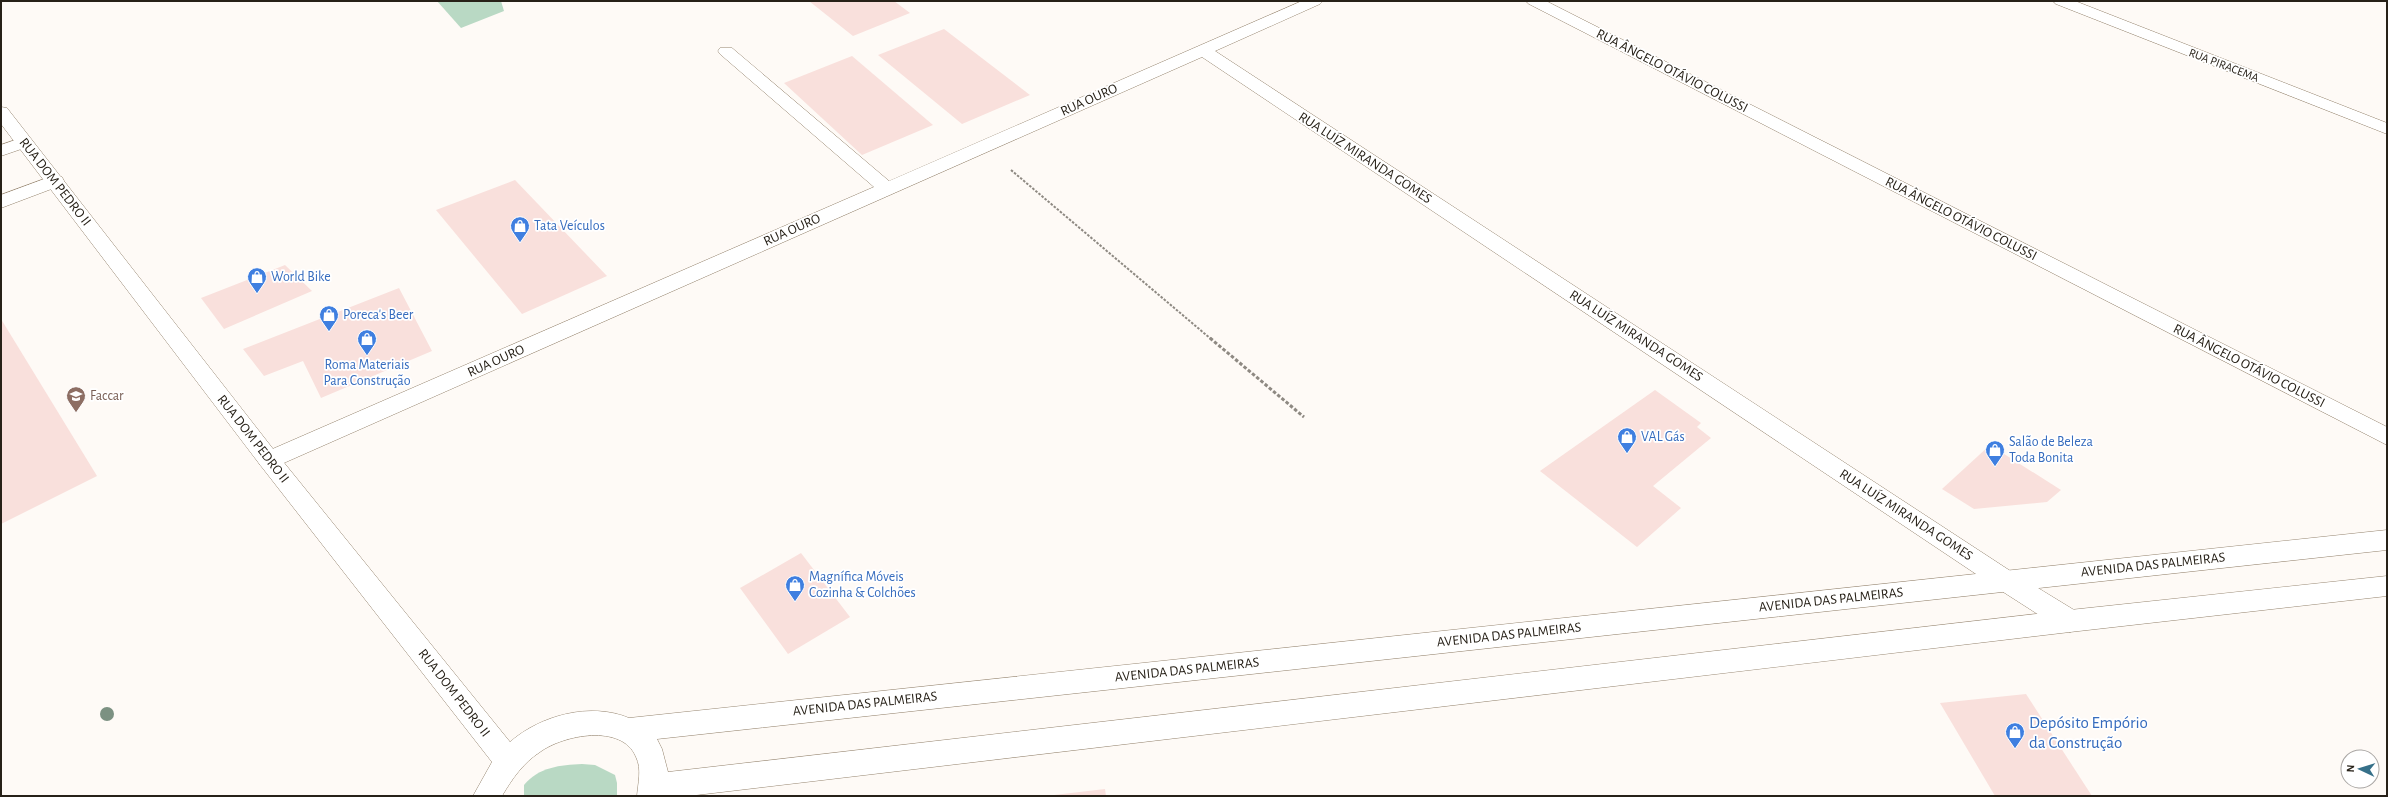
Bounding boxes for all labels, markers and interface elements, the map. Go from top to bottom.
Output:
street label: RUA ÂNGELO OTÁVIO COLUSSI [1594,24,1751,115]
street label: RUA PIRACEMA [2187,46,2261,84]
street label: RUA OURO [1058,81,1120,119]
street label: RUA LUÍZ MIRANDA GOMES [1296,107,1436,206]
street label: RUA DOM PEDRO II [17,135,93,229]
street label: RUA ÂNGELO OTÁVIO COLUSSI [1883,172,2040,263]
street label: RUA OURO [761,211,823,249]
shop icon: Tata Veículos [509,215,531,243]
place label: Tata Veículos [534,219,605,233]
shop icon: World Bike [246,266,268,294]
place label: World Bike [271,270,331,284]
street label: RUA LUÍZ MIRANDA GOMES [1567,285,1707,384]
shop icon: Poreca's Beer [318,304,340,332]
place label: Poreca's Beer [343,308,414,322]
street label: RUA ÂNGELO OTÁVIO COLUSSI [2171,319,2328,410]
shop icon: Roma Materiais Para Construção [356,328,378,356]
street label: RUA OURO [465,342,527,380]
place label: Roma Materiais Para Construção [323,358,411,388]
school or university icon: Faccar [65,385,87,413]
place label: Faccar [90,389,124,403]
street label: RUA DOM PEDRO II [215,392,291,486]
shop icon: VAL Gás [1616,426,1638,454]
place label: VAL Gás [1641,430,1685,444]
place label: Salão de Beleza Toda Bonita [2009,435,2093,465]
shop icon: Salão de Beleza Toda Bonita [1984,439,2006,467]
street label: RUA LUÍZ MIRANDA GOMES [1837,464,1977,563]
street label: AVENIDA DAS PALMEIRAS [2080,550,2226,580]
place label: Magnífica Móveis Cozinha & Colchões [809,570,916,600]
shop icon: Magnífica Móveis Cozinha & Colchões [784,574,806,602]
street label: AVENIDA DAS PALMEIRAS [1758,585,1904,615]
street label: AVENIDA DAS PALMEIRAS [1436,620,1582,650]
street label: RUA DOM PEDRO II [416,646,492,740]
street label: AVENIDA DAS PALMEIRAS [1114,655,1260,685]
street label: AVENIDA DAS PALMEIRAS [792,689,938,719]
place label: Depósito Empório da Construção [2029,714,2148,751]
shop icon: Depósito Empório da Construção [2004,721,2026,749]
north arrow [2340,749,2380,789]
text: N [2345,764,2356,773]

